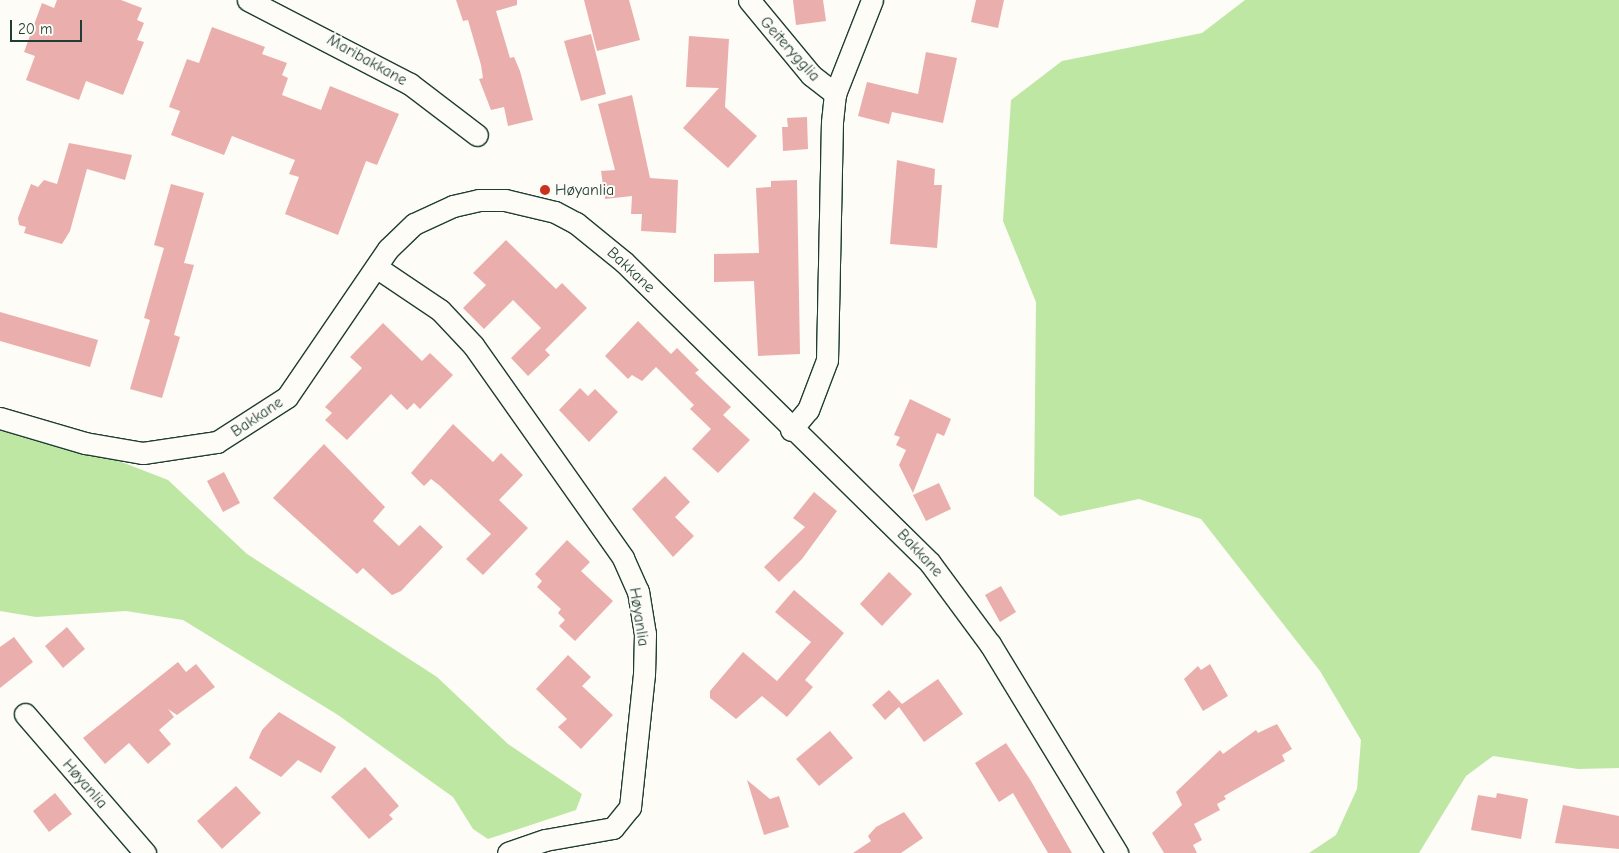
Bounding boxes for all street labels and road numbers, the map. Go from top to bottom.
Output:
street label: Geiterygglia [756,13,824,85]
street label: Maribakkane [324,30,410,90]
street label: Bakkane [603,243,659,297]
street label: Bakkane [227,393,287,441]
street label: Bakkane [893,525,947,581]
street label: Høyanlia [625,586,653,648]
street label: Høyanlia [58,755,112,813]

